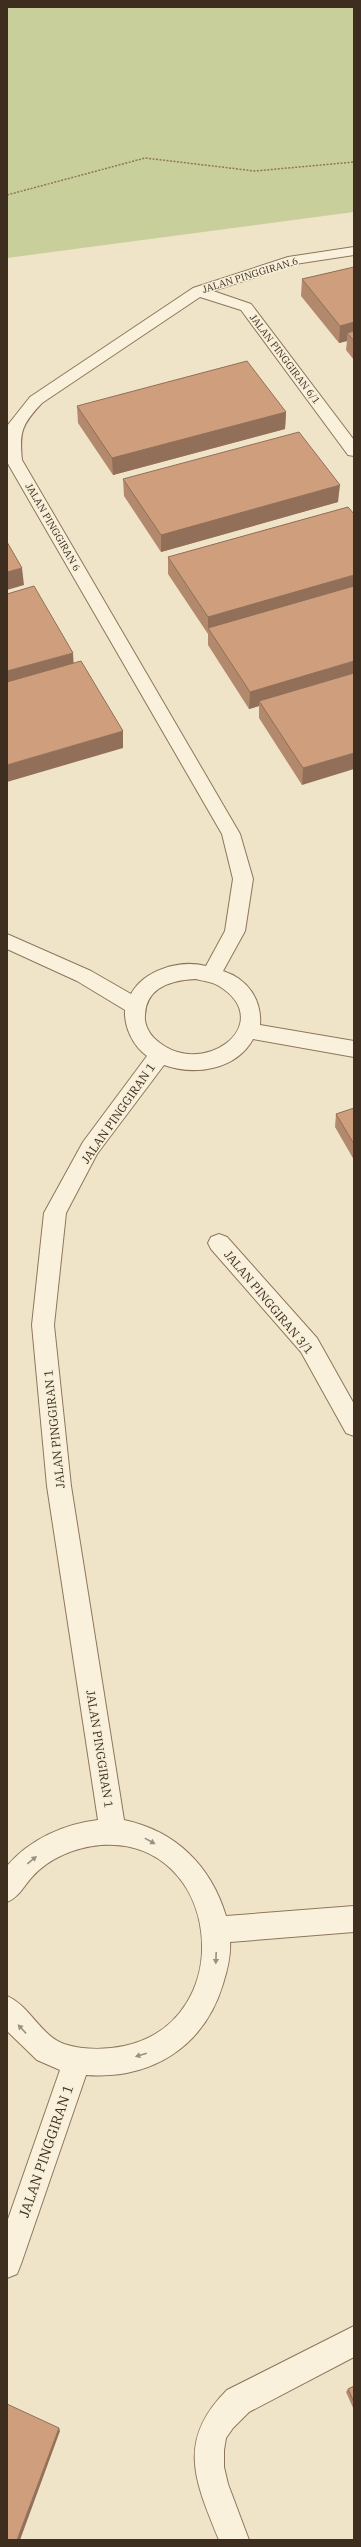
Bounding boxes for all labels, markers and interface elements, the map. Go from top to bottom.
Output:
street label: JALAN PINGGIRAN 6 [201,254,299,296]
street label: JALAN PINGGIRAN 6/1 [247,311,323,407]
street label: JALAN PINGGIRAN 6 [22,481,84,573]
street label: JALAN PINGGIRAN 1 [78,1060,158,1166]
street label: JALAN PINGGIRAN 3/1 [221,1247,317,1357]
street label: JALAN PINGGIRAN 1 [40,1369,68,1489]
street label: JALAN PINGGIRAN 1 [83,1689,117,1809]
one-way arrow [144,1838,156,1844]
one-way arrow [27,1855,38,1864]
one-way arrow [213,1952,220,1964]
one-way arrow [18,2024,27,2034]
one-way arrow [135,2052,147,2058]
street label: JALAN PINGGIRAN 1 [15,2082,77,2220]

